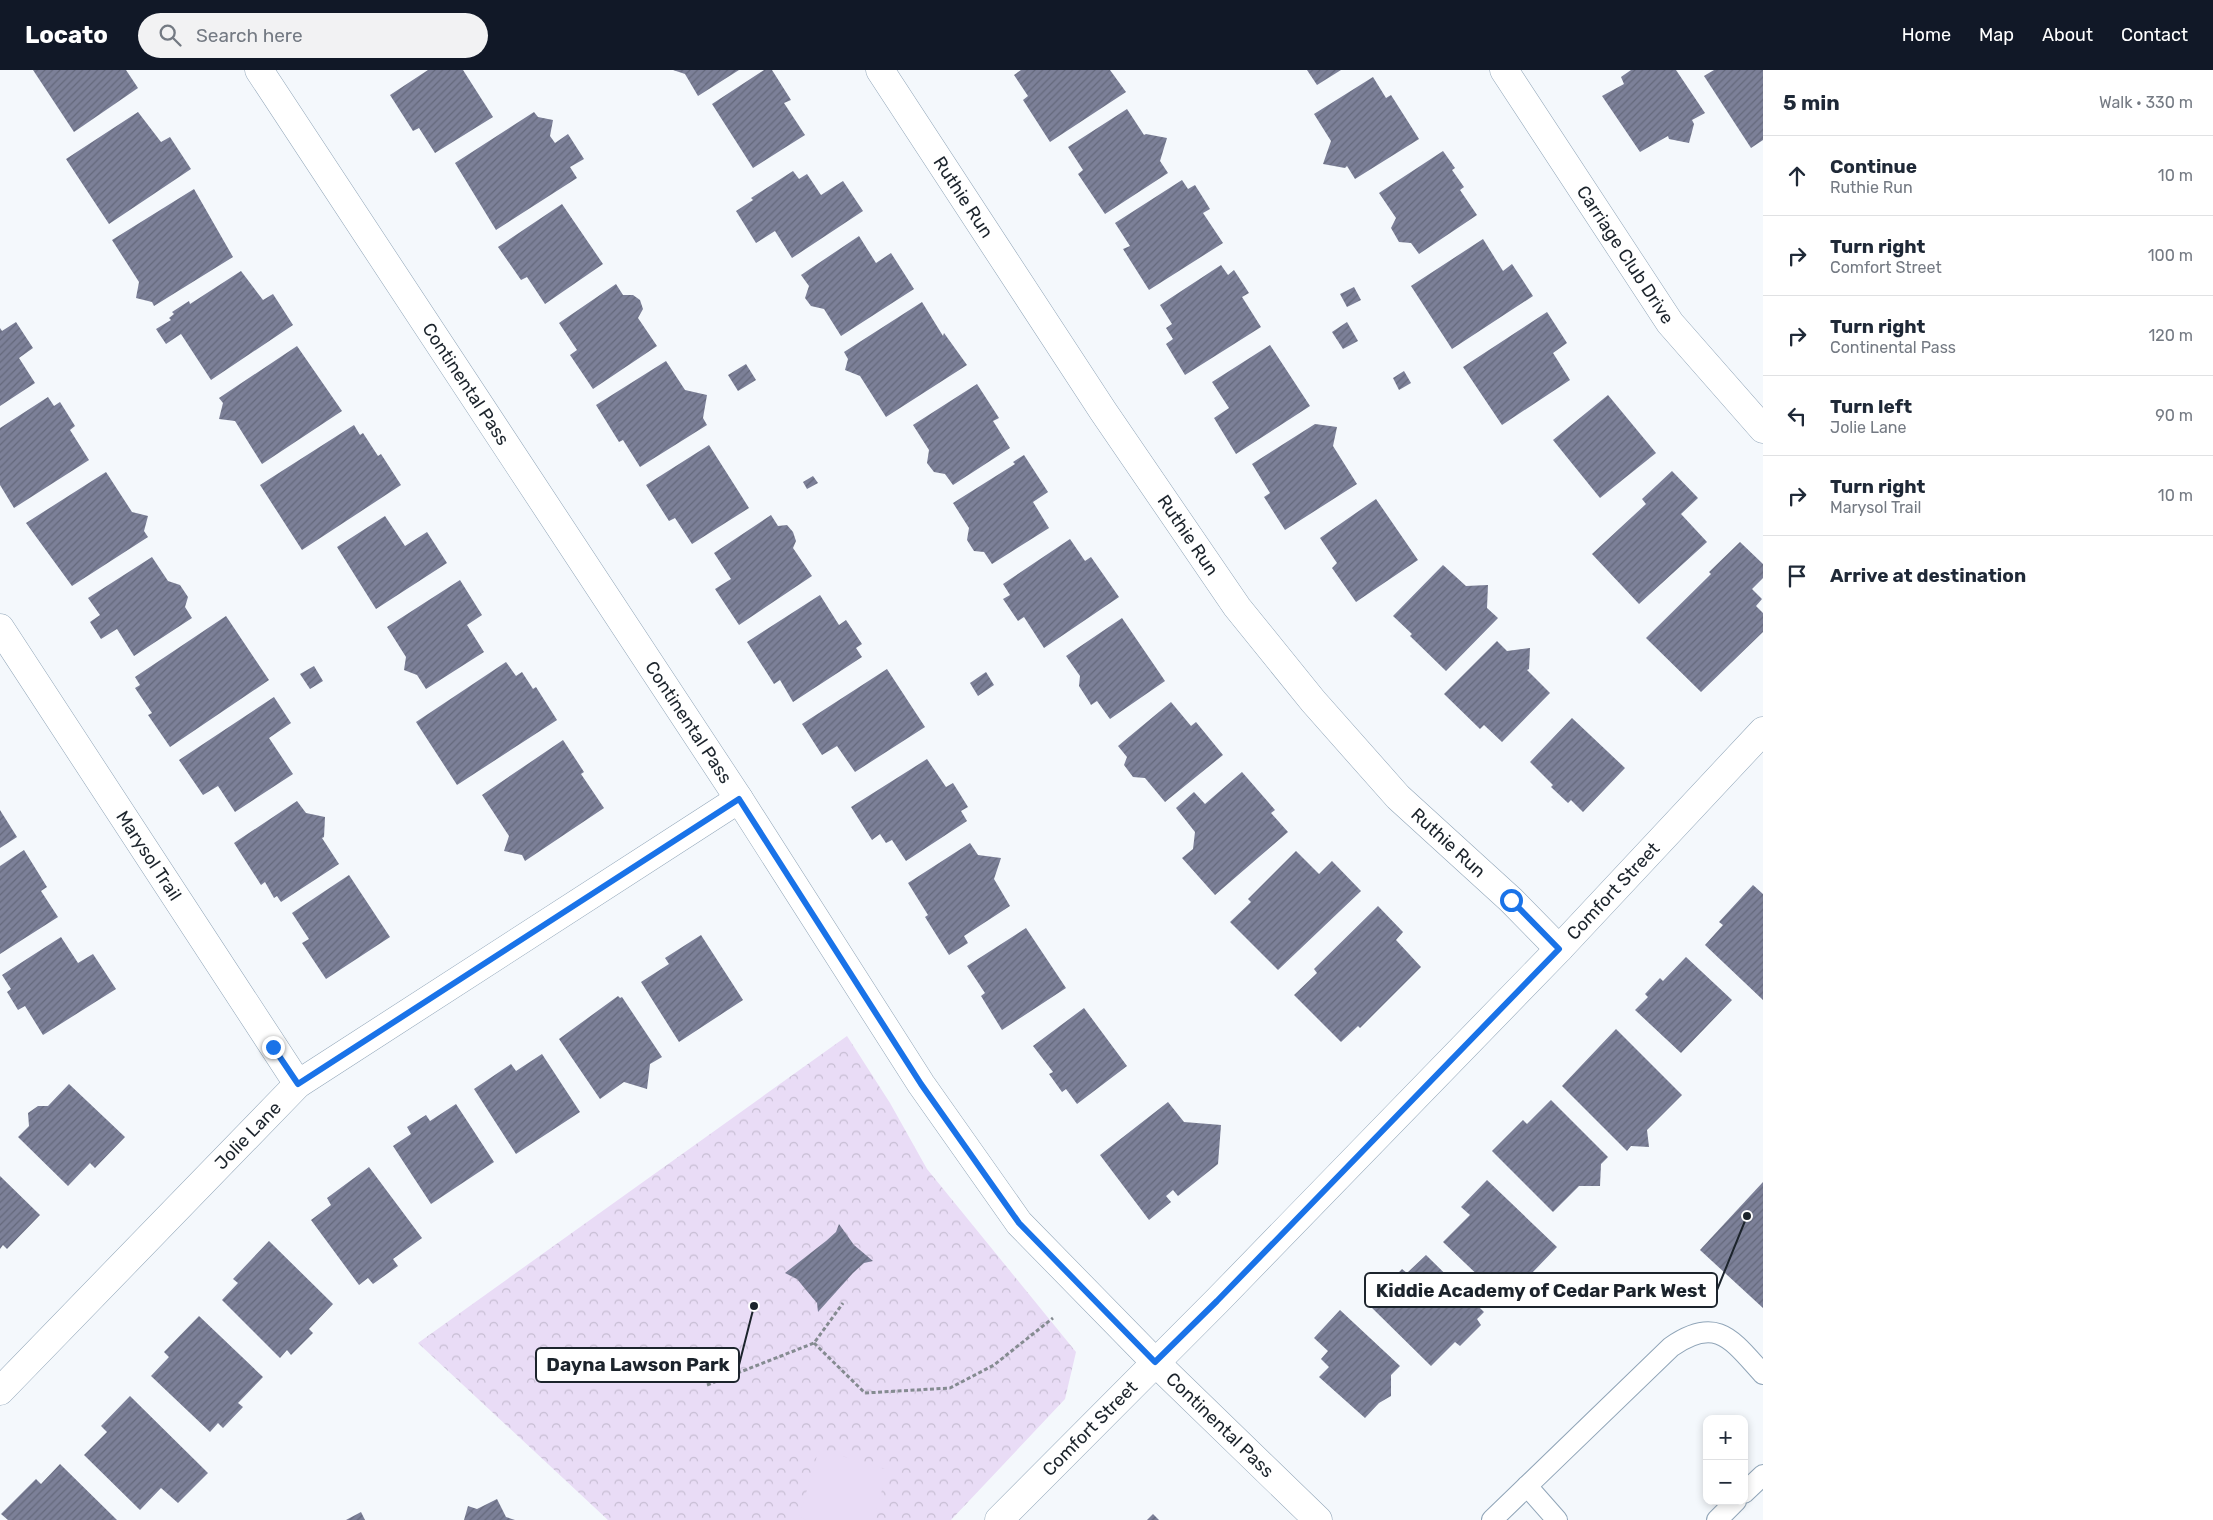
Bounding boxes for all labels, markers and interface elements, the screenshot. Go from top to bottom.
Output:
search box [138,13,488,58]
text: Locato [25,21,108,49]
icon: search [156,21,184,49]
text: Search here [196,24,303,47]
text: Home [1902,24,1951,46]
text: Map [1979,24,2014,46]
text: About [2042,24,2093,46]
text: Contact [2121,24,2188,46]
text: 5 min [1783,90,1840,115]
text: Walk · 330 m [2099,93,2193,112]
street label: Ruthie Run [929,152,998,242]
text: Continue [1830,155,1917,178]
icon: ahead [1783,162,1811,190]
text: 10 m [2158,166,2193,185]
text: Ruthie Run [1830,178,1913,197]
street label: Carriage Club Drive [1572,181,1679,328]
text: Turn right [1830,235,1925,258]
icon: right [1783,242,1811,270]
text: 100 m [2148,246,2193,265]
text: Comfort Street [1830,258,1942,277]
text: Turn right [1830,315,1925,338]
street label: Continental Pass [418,319,514,449]
icon: right [1783,322,1811,350]
text: 120 m [2148,326,2193,345]
text: Continental Pass [1830,338,1956,357]
text: Turn left [1830,395,1912,418]
icon: left [1783,402,1811,430]
text: 90 m [2155,406,2193,425]
text: Jolie Lane [1830,418,1906,437]
text: Turn right [1830,475,1925,498]
icon: right [1783,482,1811,510]
text: 10 m [2158,486,2193,505]
street label: Ruthie Run [1153,491,1223,580]
text: Marysol Trail [1830,498,1921,517]
icon: arrive [1783,562,1811,590]
text: Arrive at destination [1830,564,2026,587]
street label: Continental Pass [640,657,737,788]
street label: Ruthie Run [1406,803,1490,882]
street label: Marysol Trail [111,807,186,905]
street label: Comfort Street [1562,838,1664,945]
route start [1500,889,1523,912]
route end [262,1036,285,1059]
street label: Jolie Lane [210,1097,286,1174]
callout: Kiddie Academy of Cedar Park West [1365,1273,1717,1307]
text: Kiddie Academy of Cedar Park West [1376,1279,1706,1302]
callout: Dayna Lawson Park [536,1348,739,1382]
text: Dayna Lawson Park [546,1353,730,1376]
street label: Continental Pass [1161,1368,1279,1482]
street label: Comfort Street [1038,1376,1142,1481]
map controls [1703,1415,1748,1505]
button: + [1703,1415,1748,1460]
button: − [1703,1460,1748,1505]

